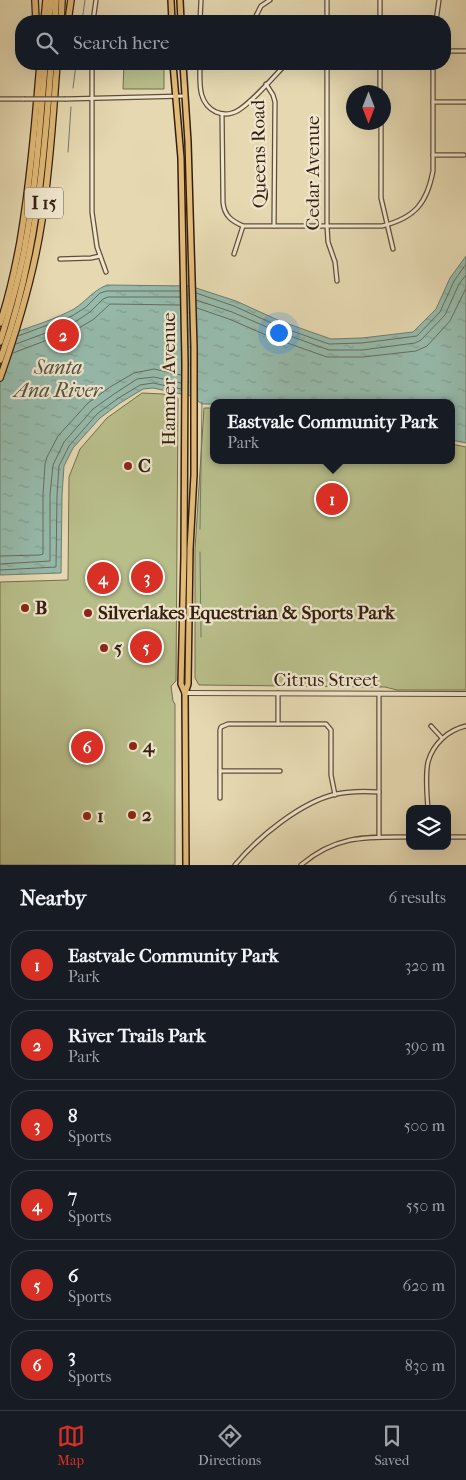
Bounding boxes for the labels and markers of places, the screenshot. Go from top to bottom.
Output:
pin: 2 [47,316,79,354]
place label: C [138,455,151,477]
marker: C [122,460,134,472]
pin: 1 [316,480,348,518]
pin: 3 [131,558,163,596]
pin: 4 [87,559,119,597]
place label: B [35,597,47,619]
marker: B [19,602,31,614]
place label: Silverlakes Equestrian & Sports Park [98,602,396,624]
marker: Silverlakes Equestrian & Sports Park [82,607,94,619]
pin: 5 [130,628,162,666]
place label: 5 [114,637,122,659]
marker: 5 [98,642,110,654]
pin: 6 [71,728,103,766]
place label: 4 [142,735,155,757]
marker: 4 [127,740,139,752]
place label: 2 [142,804,152,826]
place label: 1 [97,805,104,827]
marker: 2 [126,809,138,821]
marker: 1 [81,810,93,822]

